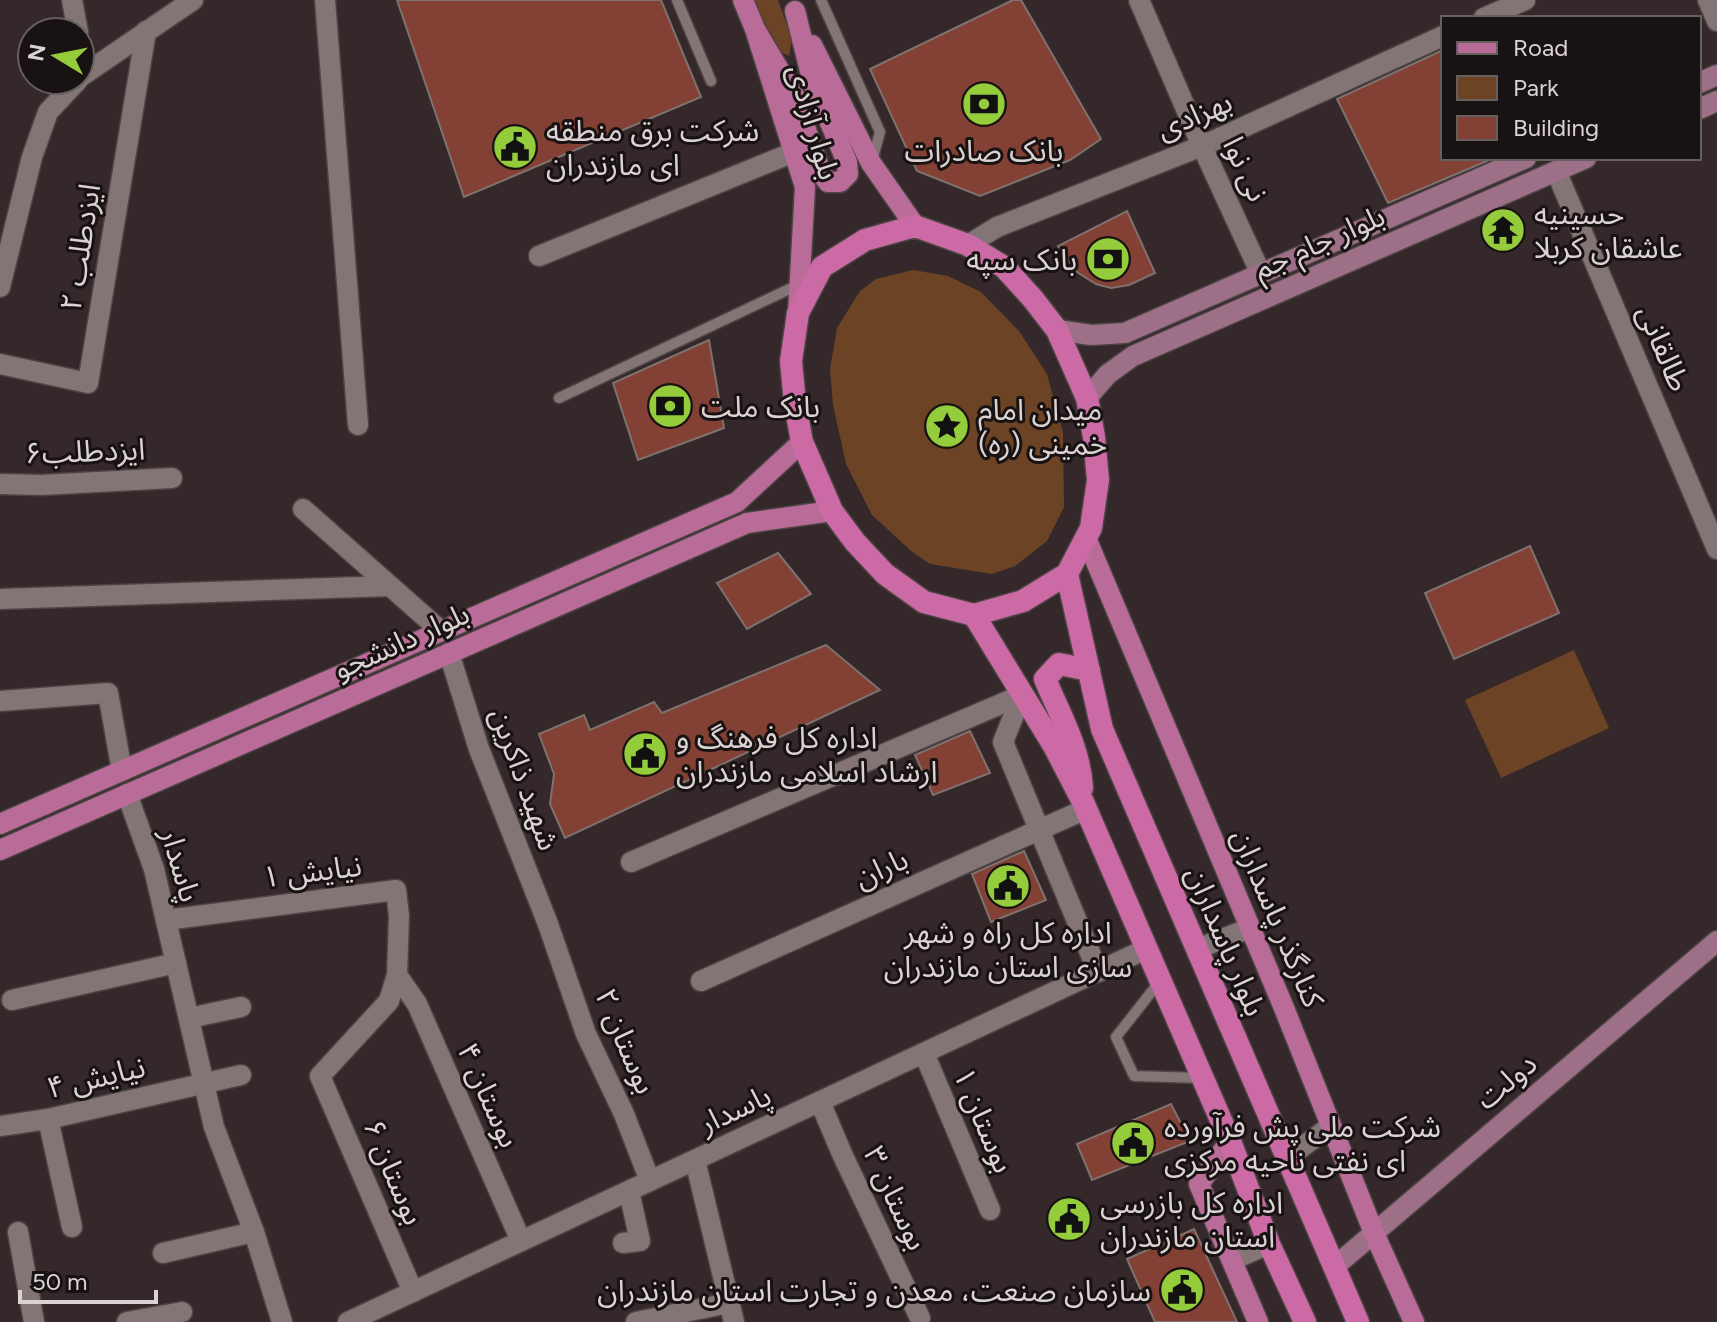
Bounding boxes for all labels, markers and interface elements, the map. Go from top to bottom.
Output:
north arrow [16,16,96,96]
legend [1441,16,1701,160]
text: Road [1513,33,1568,62]
text: N [22,42,52,63]
street label: بلوار آزادی [780,60,848,184]
text: Park [1513,73,1559,102]
bank icon: بانک صادرات [960,80,1008,128]
street label: بهزادی [1151,83,1237,147]
place label: شرکت برق منطقه ای مازندران [546,112,759,183]
text: Building [1513,113,1599,142]
public building icon: شرکت برق منطقه ای مازندران [491,123,539,171]
street label: نی نوا [1215,131,1277,207]
place label: بانک صادرات [905,132,1063,169]
street label: ایزدطلب ۲ [52,181,108,313]
place label: حسینیه عاشقان کربلا [1534,195,1682,266]
street label: بلوار جام جم [1248,197,1392,292]
temple icon: حسینیه عاشقان کربلا [1479,206,1527,254]
bank icon: بانک سپه [1084,235,1132,283]
place label: بانک سپه [966,241,1077,279]
street label: طالقانی [1629,299,1699,397]
bank icon: بانک ملت [646,382,694,430]
place label: بانک ملت [701,388,820,425]
place label: میدان امام خمینی (ره) [978,391,1107,462]
place icon: میدان امام خمینی (ره) [923,402,971,450]
street label: ایزدطلب۶ [24,430,146,472]
street label: بلوار دانشجو [327,595,475,687]
street label: شهید ذاکرین [482,703,568,855]
place label: اداره کل فرهنگ و ارشاد اسلامی مازندران [676,719,938,790]
public building icon: اداره کل فرهنگ و ارشاد اسلامی مازندران [621,730,669,778]
street label: پاسدار [151,823,209,907]
street label: کنارگذر پاسداران [1223,823,1332,1014]
street label: باران [848,840,914,896]
street label: نیایش ۱ [260,847,364,895]
street label: بلوار پاسداران [1177,861,1274,1022]
public building icon: اداره کل راه و شهر سازی استان مازندران [984,862,1032,910]
place label: اداره کل راه و شهر سازی استان مازندران [884,914,1132,985]
street label: بوستان ۲ [587,983,665,1099]
street label: بوستان ۴ [450,1037,528,1153]
street label: دولت [1468,1045,1544,1117]
street label: نیایش ۴ [43,1048,149,1106]
street label: بوستان ۱ [945,1062,1023,1178]
street label: پاسدار [692,1076,777,1143]
place label: شرکت ملی پش فرآورده ای نفتی ناحیه مرکزی [1164,1108,1441,1179]
street label: بوستان ۶ [355,1114,433,1230]
public building icon: شرکت ملی پش فرآورده ای نفتی ناحیه مرکزی [1109,1119,1157,1167]
street label: بوستان ۳ [856,1140,936,1256]
place label: اداره کل بازرسی استان مازندران [1100,1184,1283,1255]
public building icon: اداره کل بازرسی استان مازندران [1045,1195,1093,1243]
scale bar [20,1254,156,1304]
public building icon: سازمان صنعت، معدن و تجارت استان مازندران [1158,1266,1206,1314]
text: 50 m [32,1267,88,1296]
place label: سازمان صنعت، معدن و تجارت استان مازندران [597,1272,1151,1309]

